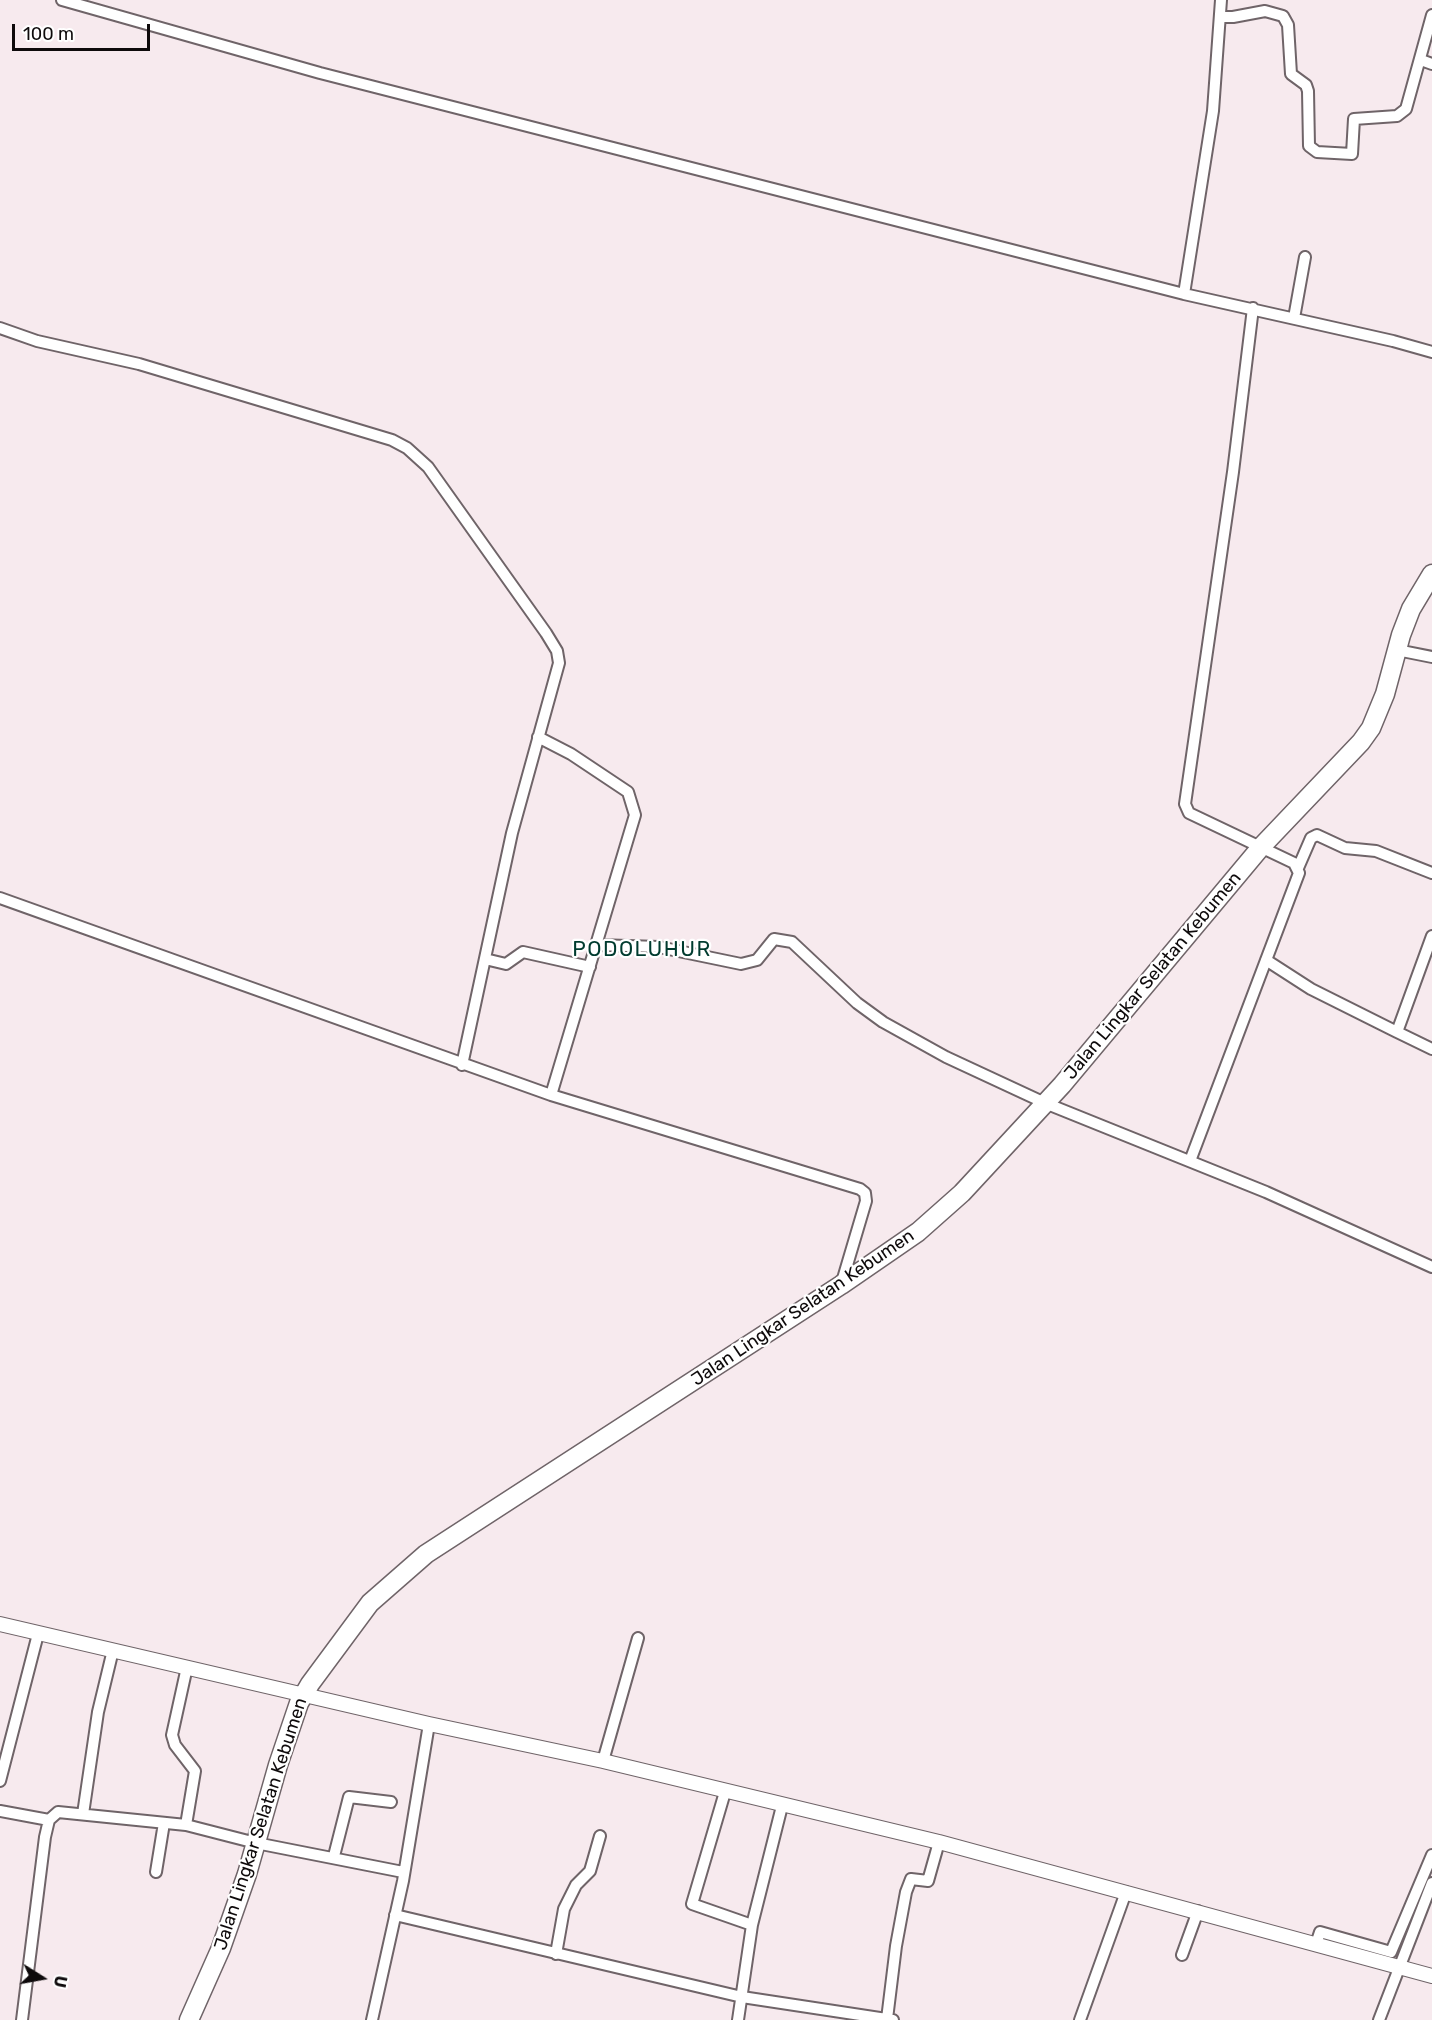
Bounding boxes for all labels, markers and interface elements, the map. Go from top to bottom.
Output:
scale bar [15,12,153,50]
text: 100 m [23,23,74,45]
street label: Jalan Lingkar Selatan Kebumen [1060,868,1246,1084]
district label: PODOLUHUR [572,937,712,963]
street label: Jalan Lingkar Selatan Kebumen [688,1225,918,1391]
street label: Jalan Lingkar Selatan Kebumen [210,1695,312,1953]
north arrow [12,1948,72,2008]
text: U [50,1974,71,1989]

